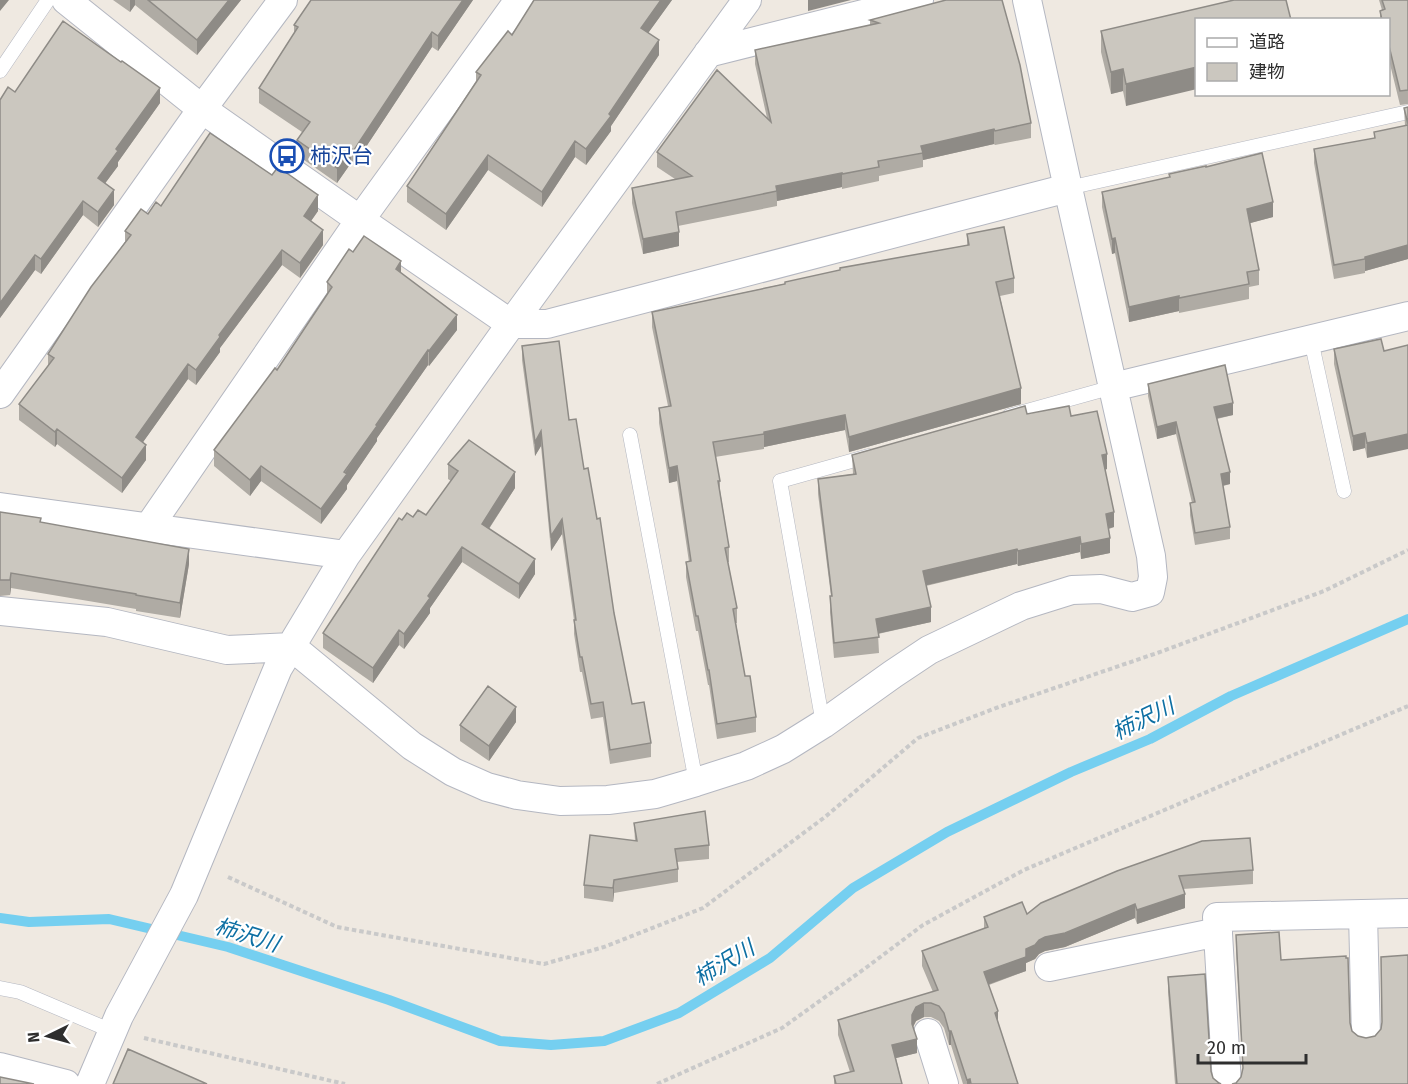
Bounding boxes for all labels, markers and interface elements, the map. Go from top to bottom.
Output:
legend [1195,18,1390,96]
text: 道路 [1249,31,1285,53]
text: 建物 [1249,61,1285,83]
bus stop icon: 柿沢台 [269,138,305,174]
place label: 柿沢台 [310,143,373,169]
water label: 柿沢川 [1107,692,1180,746]
water label: 柿沢川 [211,912,284,958]
water label: 柿沢川 [689,933,761,992]
north arrow [18,1006,78,1066]
scale bar [1198,1027,1306,1065]
text: N [24,1031,43,1043]
text: 20 m [1207,1037,1246,1059]

